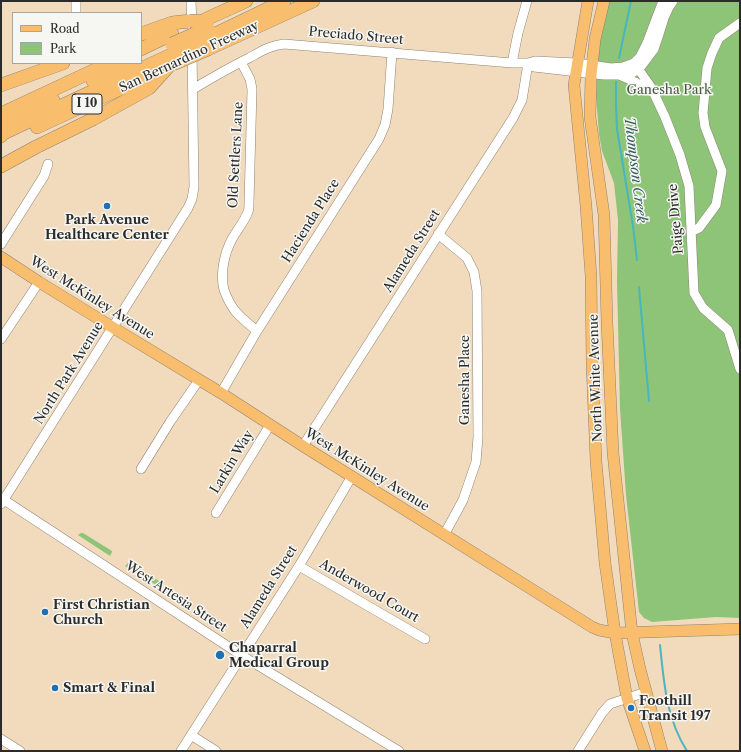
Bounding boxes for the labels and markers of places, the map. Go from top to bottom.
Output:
marker: Park Avenue Healthcare Center [102,201,112,211]
place label: Park Avenue Healthcare Center [45,212,169,243]
place label: First Christian Church [53,597,150,628]
marker: First Christian Church [40,607,50,617]
place label: Chaparral Medical Group [229,640,329,671]
marker: Chaparral Medical Group [214,649,226,661]
place label: Smart & Final [63,680,155,696]
marker: Smart & Final [50,683,60,693]
place label: Foothill Transit 197 [639,693,711,724]
marker: Foothill Transit 197 [626,703,636,713]

